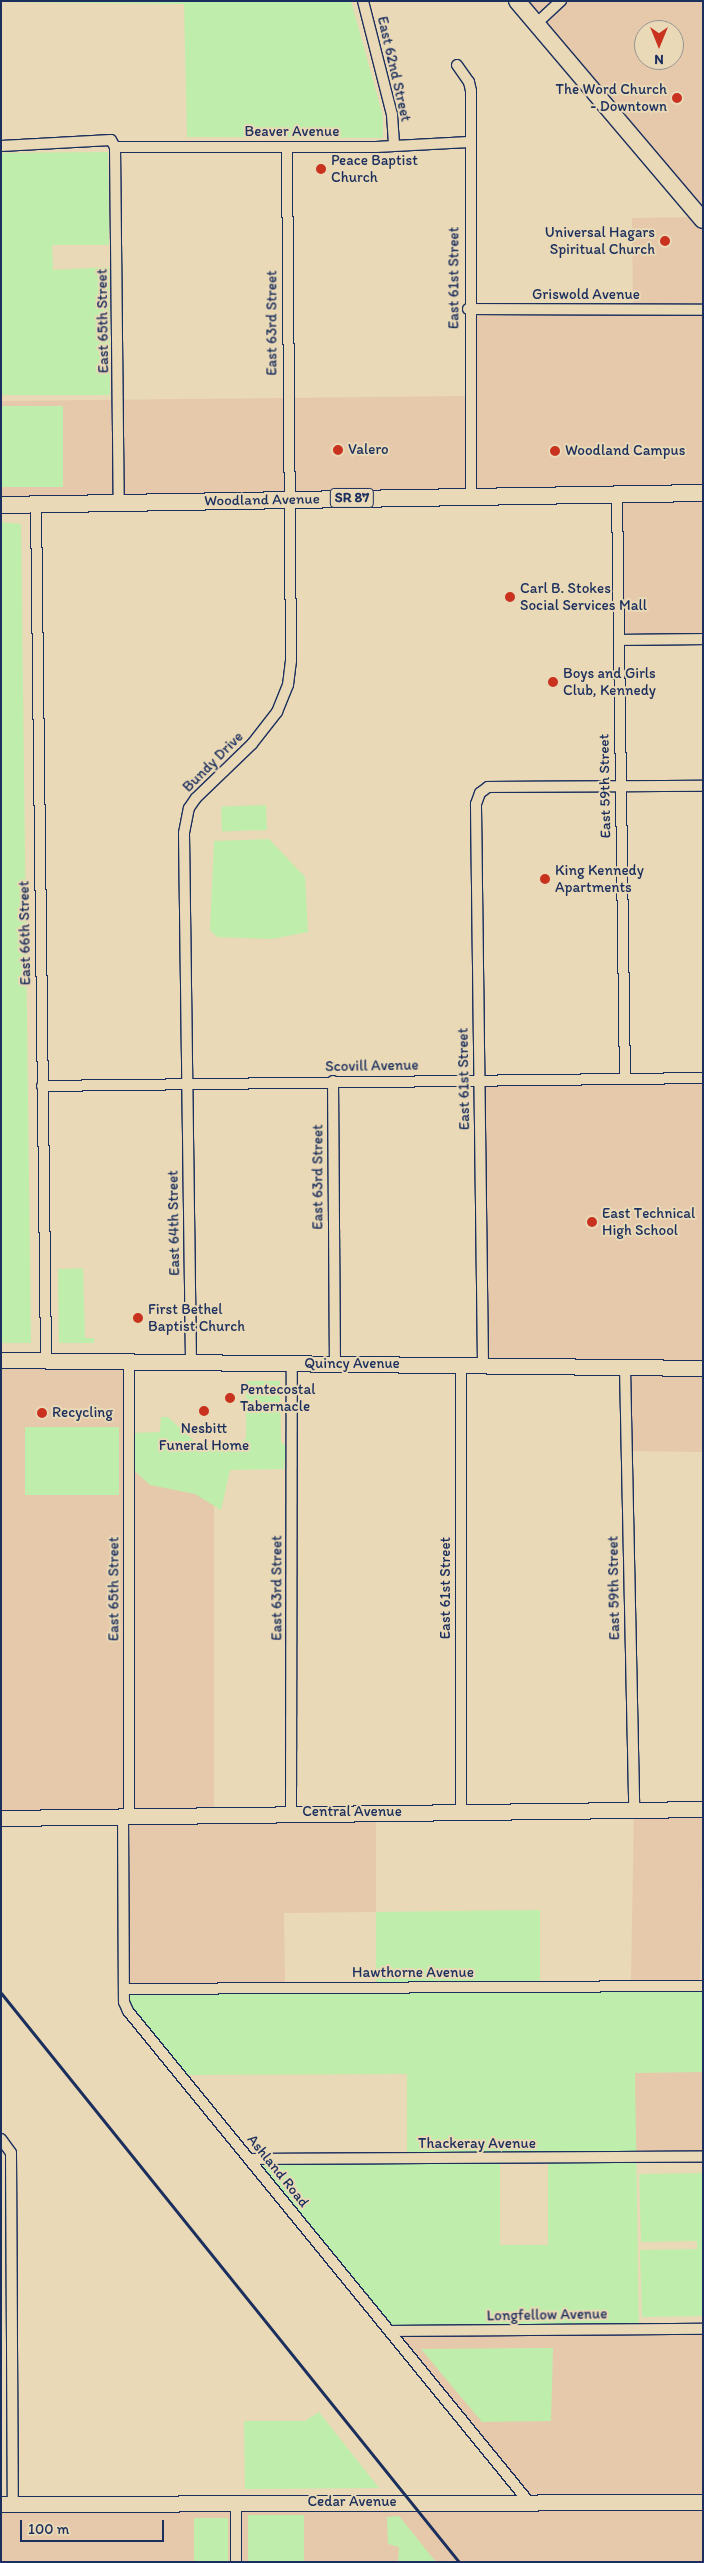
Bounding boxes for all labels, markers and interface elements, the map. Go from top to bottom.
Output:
street label: East 62nd Street [373,15,415,123]
north arrow [634,20,684,70]
text: N [654,51,664,68]
place label: The Word Church - Downtown [556,80,667,115]
marker: The Word Church - Downtown [671,92,683,104]
street label: Beaver Avenue [245,123,339,141]
place label: Peace Baptist Church [331,151,419,186]
marker: Peace Baptist Church [315,163,327,175]
place label: Universal Hagars Spiritual Church [545,223,655,258]
street label: East 61st Street [445,227,463,329]
marker: Universal Hagars Spiritual Church [659,235,671,247]
street label: East 65th Street [93,269,113,373]
street label: East 63rd Street [263,271,281,375]
street label: Griswold Avenue [532,286,640,304]
place label: Valero [348,441,389,459]
place label: Woodland Campus [565,442,685,460]
marker: Valero [332,444,344,456]
marker: Woodland Campus [549,445,561,457]
road number: SR 87 [330,486,374,509]
street label: Woodland Avenue [204,490,320,510]
place label: Carl B. Stokes Social Services Mall [520,579,647,614]
marker: Carl B. Stokes Social Services Mall [504,591,516,603]
place label: Boys and Girls Club, Kennedy [563,664,656,699]
marker: Boys and Girls Club, Kennedy [547,676,559,688]
street label: Bundy Drive [179,728,247,796]
street label: East 59th Street [595,734,615,838]
place label: King Kennedy Apartments [555,861,643,896]
marker: King Kennedy Apartments [539,873,551,885]
street label: East 66th Street [15,881,35,985]
street label: East 61st Street [454,1028,474,1130]
street label: Scovill Avenue [326,1056,418,1076]
street label: East 63rd Street [309,1125,327,1229]
street label: East 64th Street [164,1170,184,1276]
place label: East Technical High School [602,1204,694,1239]
marker: East Technical High School [586,1216,598,1228]
place label: First Bethel Baptist Church [148,1300,245,1335]
marker: First Bethel Baptist Church [132,1312,144,1324]
street label: Quincy Avenue [304,1355,400,1373]
place label: Pentecostal Tabernacle [240,1380,315,1415]
marker: Pentecostal Tabernacle [224,1392,236,1404]
place label: Recycling [52,1404,113,1422]
marker: Nesbitt Funeral Home [198,1405,210,1417]
marker: Recycling [36,1407,48,1419]
place label: Nesbitt Funeral Home [159,1419,249,1454]
street label: East 63rd Street [268,1536,286,1640]
street label: East 59th Street [604,1536,624,1640]
street label: East 65th Street [105,1537,123,1641]
street label: East 61st Street [437,1537,455,1639]
street label: Central Avenue [303,1803,401,1821]
street label: Hawthorne Avenue [352,1964,474,1982]
street label: Ashland Road [243,2131,313,2211]
street label: Thackeray Avenue [418,2135,536,2153]
street label: Longfellow Avenue [486,2305,608,2325]
street label: Cedar Avenue [308,2493,396,2511]
scale bar [22,2510,166,2542]
text: 100 m [28,2520,69,2538]

